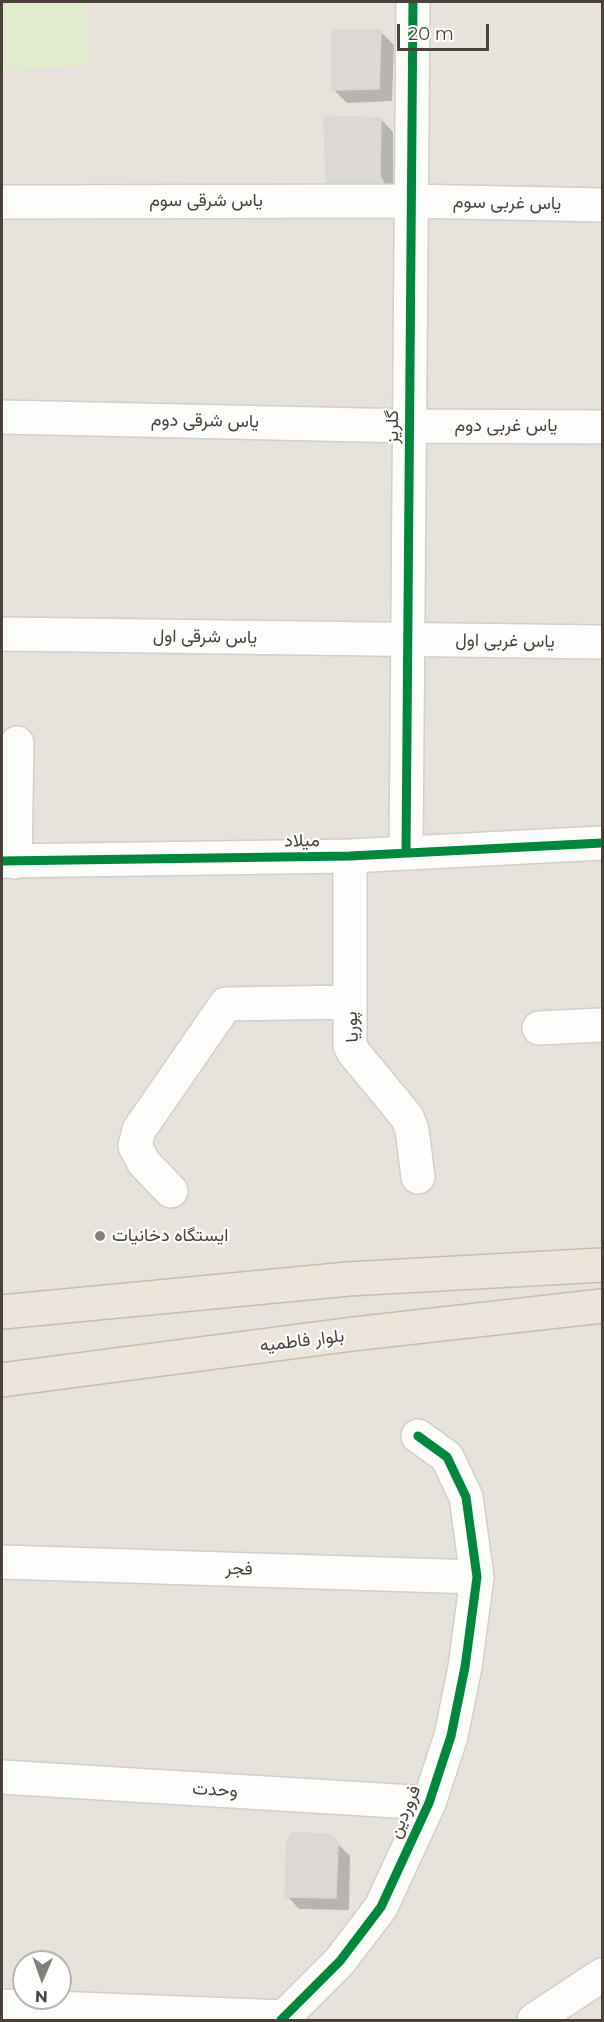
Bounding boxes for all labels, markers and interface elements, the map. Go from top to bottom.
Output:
scale bar [400,12,492,50]
text: 20 m [408,23,454,45]
street label: یاس شرقی سوم [149,190,263,212]
street label: یاس غربی سوم [453,191,561,215]
street label: یاس شرقی دوم [151,409,259,433]
street label: گلریز [382,410,404,444]
street label: یاس غربی دوم [455,415,557,437]
street label: یاس شرقی اول [153,625,257,649]
street label: یاس غربی اول [455,629,555,653]
street label: میلاد [284,830,320,852]
street label: پوریا [340,1011,364,1043]
place label: ایستگاه دخانیات [112,1225,228,1247]
marker: ایستگاه دخانیات [93,1229,107,1243]
street label: بلوار فاطمیه [259,1325,345,1357]
street label: فجر [225,1558,253,1580]
street label: وحدت [192,1778,238,1802]
street label: فروردین [384,1782,426,1842]
north arrow [12,1950,72,2010]
text: N [35,1987,48,2006]

